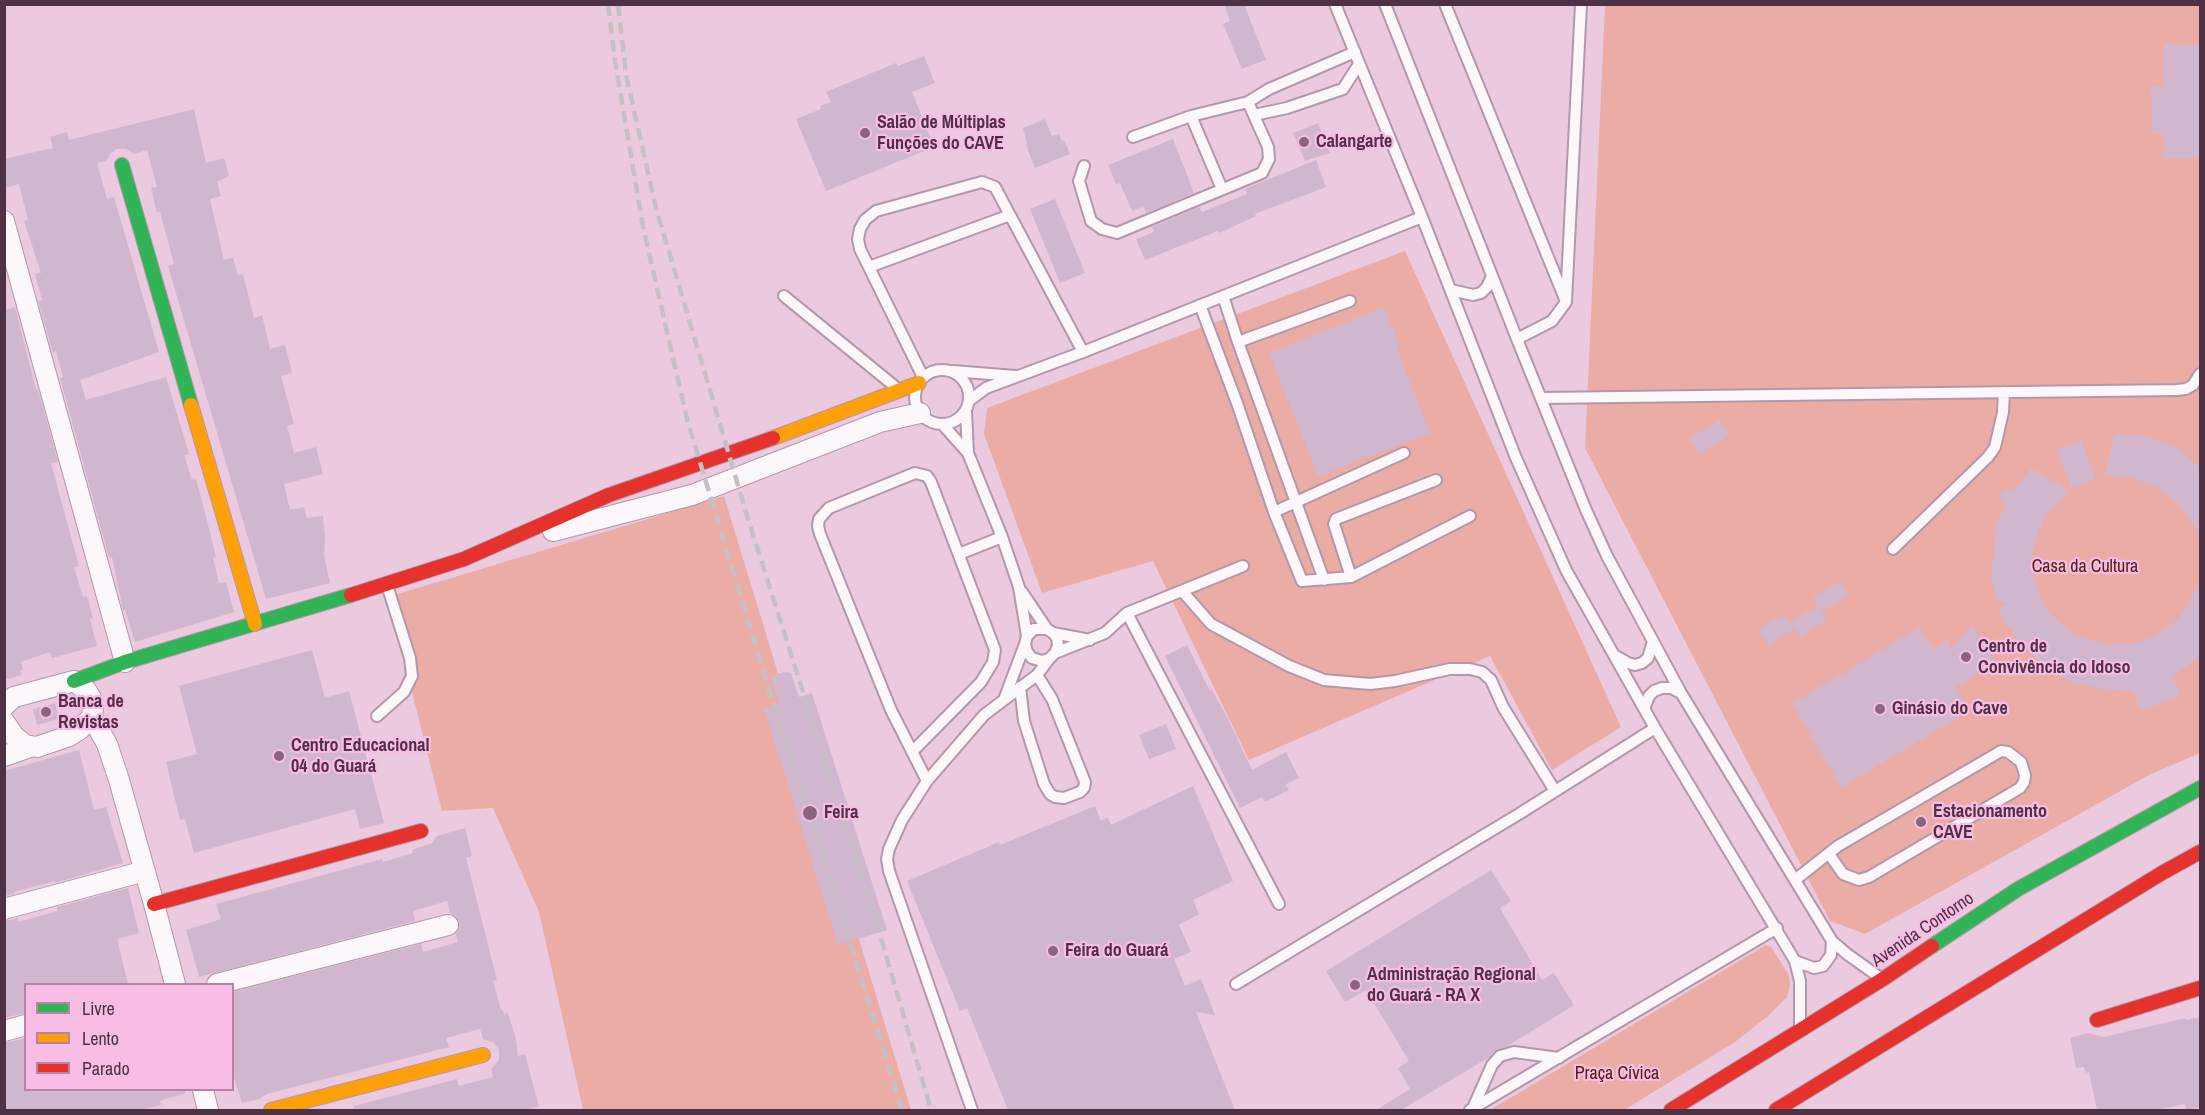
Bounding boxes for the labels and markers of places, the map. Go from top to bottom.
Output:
place label: Salão de Múltiplas Funções do CAVE [877,112,1006,154]
marker: Salão de Múltiplas Funções do CAVE [858,126,872,140]
place label: Calangarte [1316,131,1392,153]
marker: Calangarte [1297,135,1311,149]
place label: Centro de Convivência do Idoso [1978,636,2131,678]
marker: Centro de Convivência do Idoso [1959,650,1973,664]
place label: Banca de Revistas [58,691,124,734]
place label: Ginásio do Cave [1892,698,2008,720]
marker: Ginásio do Cave [1873,702,1887,716]
marker: Banca de Revistas [39,705,53,719]
place label: Centro Educacional 04 do Guará [291,735,430,777]
marker: Centro Educacional 04 do Guará [272,749,286,763]
place label: Estacionamento CAVE [1933,801,2047,844]
place label: Feira [824,802,859,824]
marker: Feira [801,804,819,822]
marker: Estacionamento CAVE [1914,815,1928,829]
place label: Feira do Guará [1065,940,1168,962]
marker: Feira do Guará [1046,944,1060,958]
place label: Administração Regional do Guará - RA X [1367,964,1536,1006]
marker: Administração Regional do Guará - RA X [1348,978,1362,992]

